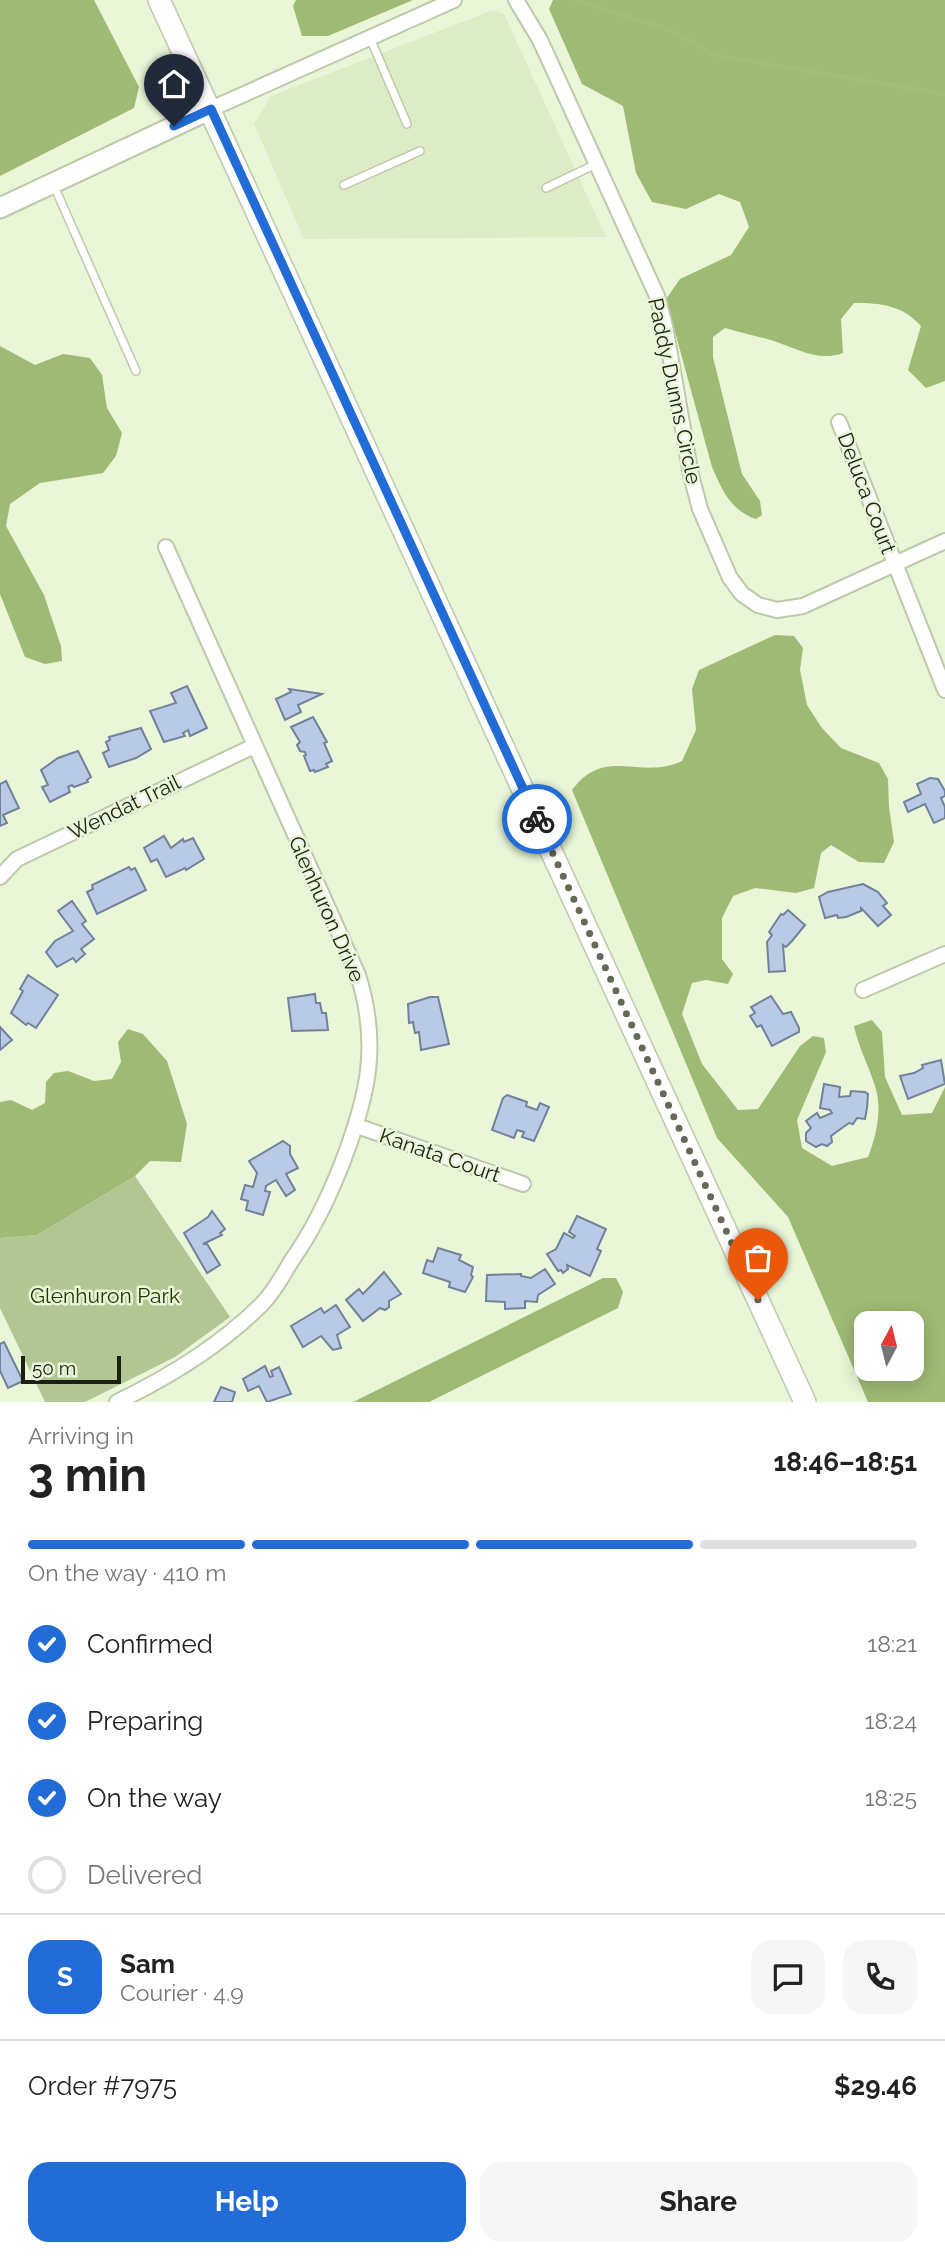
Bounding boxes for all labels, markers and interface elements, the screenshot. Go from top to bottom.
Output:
pin [144,54,204,126]
icon: home [155,65,193,103]
street label: Paddy Dunns Circle [643,296,707,486]
street label: Deluca Court [832,429,902,557]
street label: Wendat Trail [64,769,184,845]
courier [502,784,572,854]
icon: bike [518,800,556,838]
street label: Glenhuron Drive [284,832,370,986]
street label: Kanata Court [376,1123,504,1187]
pin [728,1228,788,1300]
icon: bag [739,1239,777,1277]
park label: Glenhuron Park [30,1283,180,1308]
north arrow [854,1311,924,1381]
map controls [854,1311,924,1381]
scale bar [21,1353,121,1385]
text: 50 m [32,1357,76,1379]
text: Arriving in [28,1422,134,1449]
text: 18:46–18:51 [774,1447,917,1477]
text: 3 min [28,1448,147,1502]
text: On the way · 410 m [28,1559,226,1586]
icon: check [28,1625,66,1663]
text: Confirmed [87,1629,213,1659]
text: 18:21 [867,1630,917,1657]
icon: check [28,1702,66,1740]
text: Preparing [87,1706,203,1736]
text: 18:24 [865,1707,917,1734]
icon: check [28,1779,66,1817]
text: On the way [87,1783,222,1813]
text: 18:25 [865,1784,917,1811]
text: Delivered [87,1860,202,1890]
button: chat [751,1940,825,2014]
button: phone [843,1940,917,2014]
text: Sam [120,1949,175,1979]
text: S [57,1962,73,1992]
text: Courier · 4.9 [120,1979,244,2006]
text: Order #7975 [28,2071,177,2101]
text: $29.46 [834,2071,917,2101]
button: Help [28,2162,466,2242]
button: Share [480,2162,917,2242]

